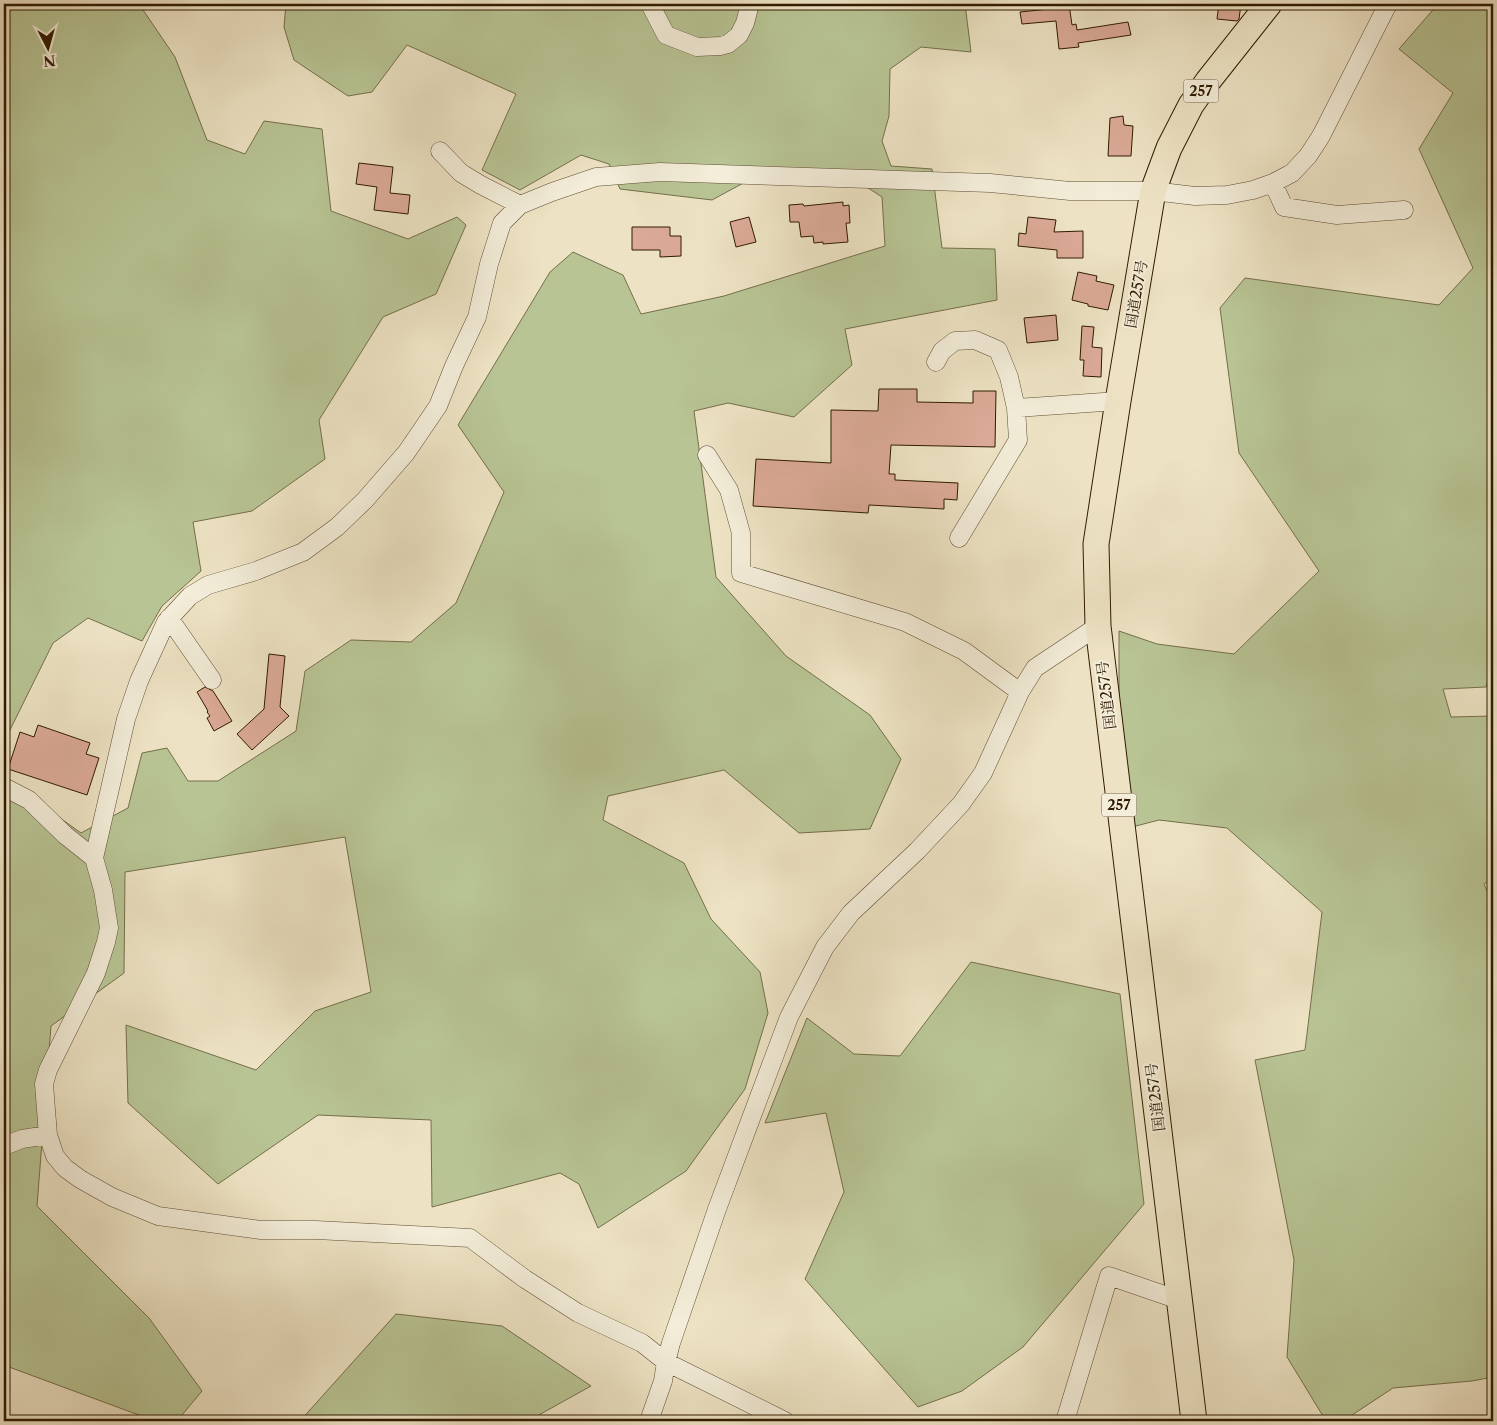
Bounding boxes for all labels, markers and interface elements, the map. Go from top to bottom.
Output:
north arrow [22,22,72,72]
text: N [42,51,56,71]
road number: 257 [1184,80,1218,102]
street label: 国道257号 [1121,258,1151,330]
street label: 国道257号 [1092,660,1120,730]
road number: 257 [1102,794,1136,816]
street label: 国道257号 [1141,1062,1169,1132]

